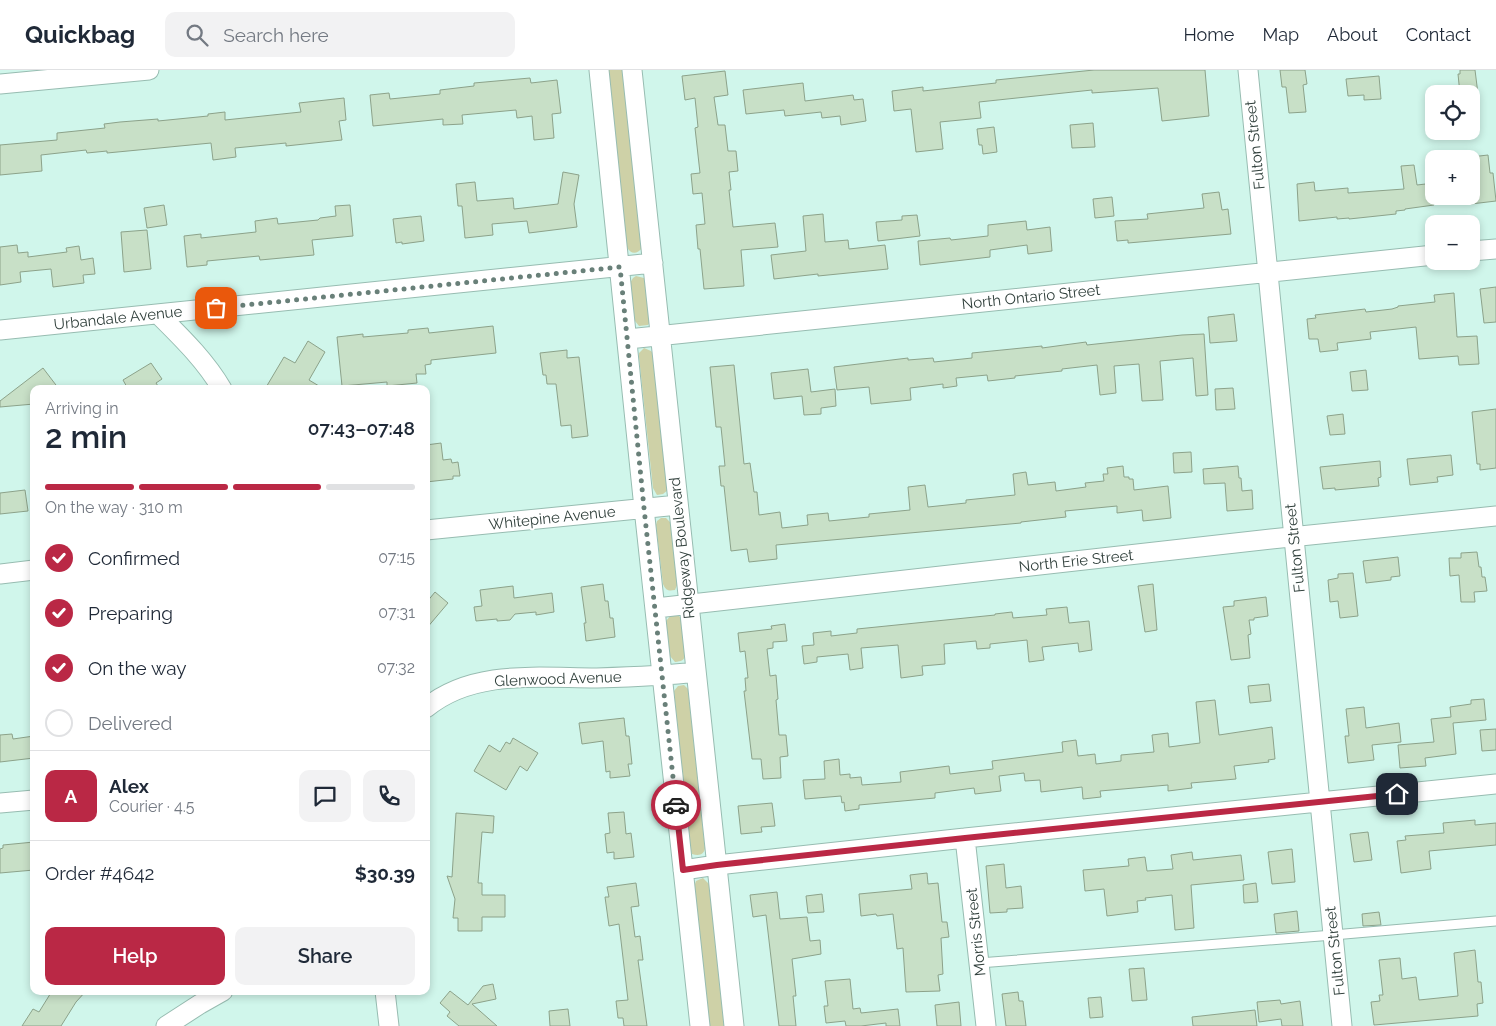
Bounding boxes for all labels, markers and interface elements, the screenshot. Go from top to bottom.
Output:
search box [165,12,515,57]
text: Quickbag [25,20,135,49]
icon: search [183,21,211,49]
text: Search here [223,24,329,46]
text: Home [1183,24,1234,45]
text: Map [1262,24,1299,45]
text: About [1327,24,1378,45]
text: Contact [1406,24,1471,45]
map controls [1425,85,1480,270]
button: locate [1425,85,1480,140]
street label: Fulton Street [1241,100,1269,190]
button: + [1425,150,1480,205]
button: − [1425,215,1480,270]
street label: North Ontario Street [961,281,1101,313]
pin [195,287,237,329]
icon: bag [202,294,230,322]
street label: Urbandale Avenue [53,302,183,334]
text: Arriving in [45,399,119,418]
text: 07:43–07:48 [308,417,415,439]
text: 2 min [45,418,127,455]
street label: Ridgeway Boulevard [666,476,698,620]
text: On the way · 310 m [45,498,183,517]
street label: Whitepine Avenue [488,502,617,534]
street label: Fulton Street [1281,503,1309,593]
icon: check [45,544,73,572]
street label: North Erie Street [1018,546,1134,576]
text: Confirmed [88,547,180,569]
text: 07:15 [378,548,415,567]
icon: check [45,599,73,627]
text: Preparing [88,602,173,624]
text: 07:31 [378,603,415,622]
icon: check [45,654,73,682]
text: On the way [88,657,187,679]
text: 07:32 [377,658,415,677]
street label: Glenwood Avenue [494,668,622,690]
text: Delivered [88,712,172,734]
button: chat [299,770,351,822]
button: phone [363,770,415,822]
pin [1376,773,1418,815]
text: Alex [109,775,149,797]
courier [651,780,701,830]
icon: home [1383,780,1411,808]
text: A [65,785,77,807]
icon: car [662,791,690,819]
text: Courier · 4.5 [109,797,194,816]
text: Order #4642 [45,862,154,884]
text: $30.39 [355,862,415,884]
street label: Morris Street [962,887,990,977]
street label: Fulton Street [1321,906,1349,996]
button: Help [45,927,225,985]
button: Share [235,927,415,985]

